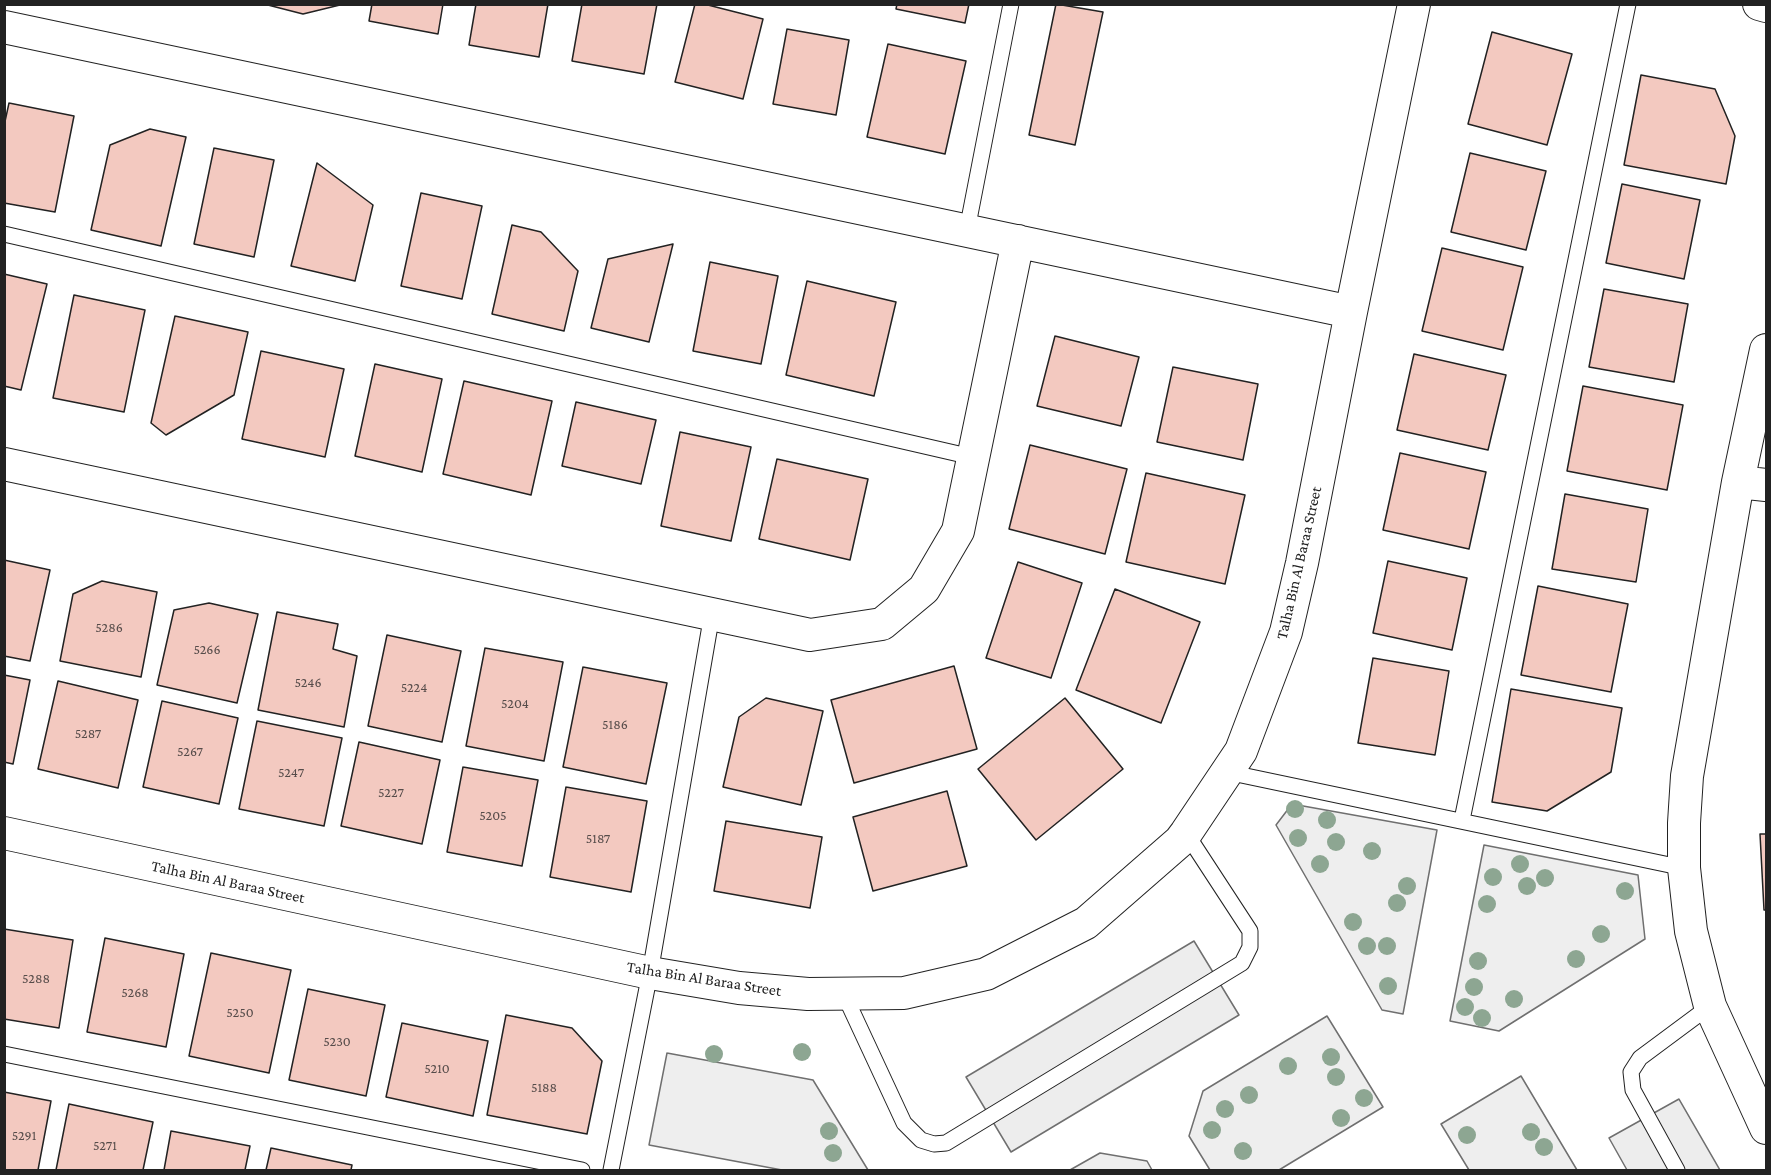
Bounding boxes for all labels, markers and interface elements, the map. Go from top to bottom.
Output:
street label: Talha Bin Al Baraa Street [1272,485,1326,641]
house number: 5286 [95,620,123,636]
house number: 5266 [193,642,221,658]
house number: 5246 [294,675,322,691]
house number: 5224 [401,680,427,696]
house number: 5204 [501,696,529,712]
house number: 5186 [602,717,628,733]
house number: 5287 [75,726,101,742]
house number: 5267 [177,744,203,760]
house number: 5247 [278,765,304,781]
house number: 5227 [378,785,404,801]
house number: 5205 [479,808,507,824]
house number: 5187 [586,831,610,847]
street label: Talha Bin Al Baraa Street [150,856,306,908]
street label: Talha Bin Al Baraa Street [625,957,783,1001]
house number: 5288 [22,971,50,987]
house number: 5268 [121,985,149,1001]
house number: 5250 [226,1005,254,1021]
house number: 5230 [323,1034,351,1050]
house number: 5210 [424,1061,450,1077]
house number: 5188 [531,1080,557,1096]
house number: 5291 [12,1128,36,1144]
house number: 5271 [93,1138,117,1154]

